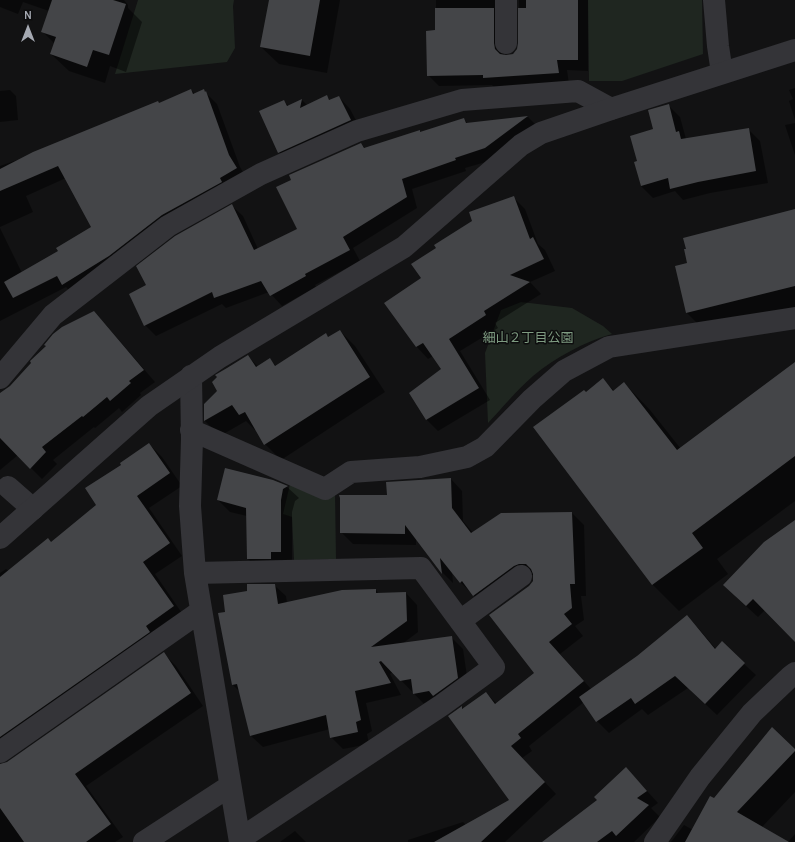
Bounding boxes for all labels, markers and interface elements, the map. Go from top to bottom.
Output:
north arrow [8,8,48,48]
text: N [24,9,32,22]
park label: 細山２丁目公園 [483,330,573,346]

